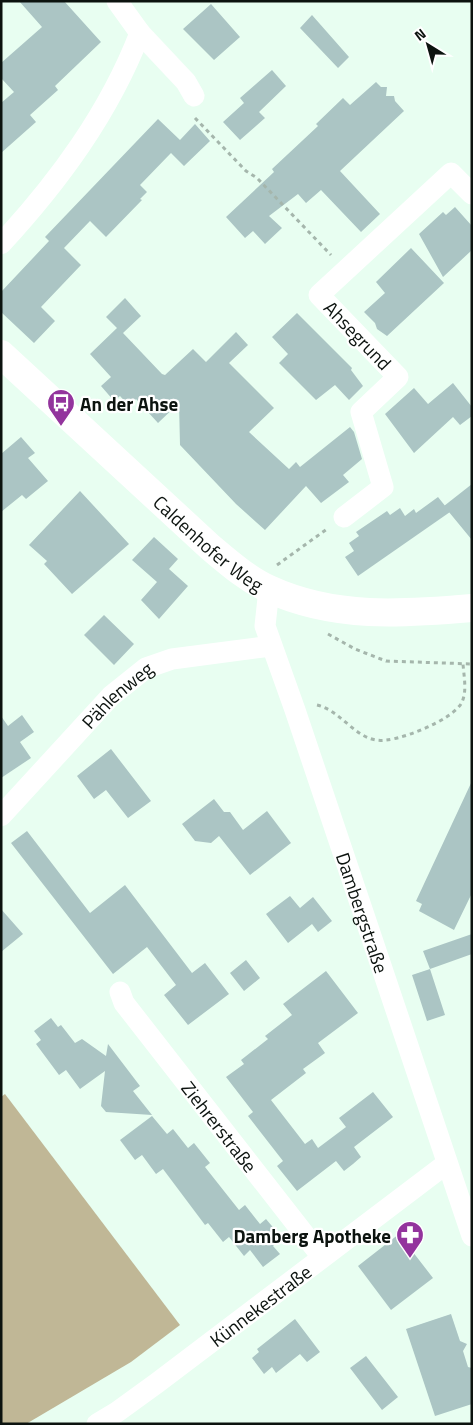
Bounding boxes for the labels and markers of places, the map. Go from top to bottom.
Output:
bus stop icon: An der Ahse [46,388,76,427]
place label: An der Ahse [80,389,178,418]
pharmacy icon: Damberg Apotheke [395,1220,425,1259]
place label: Damberg Apotheke [234,1221,391,1250]

